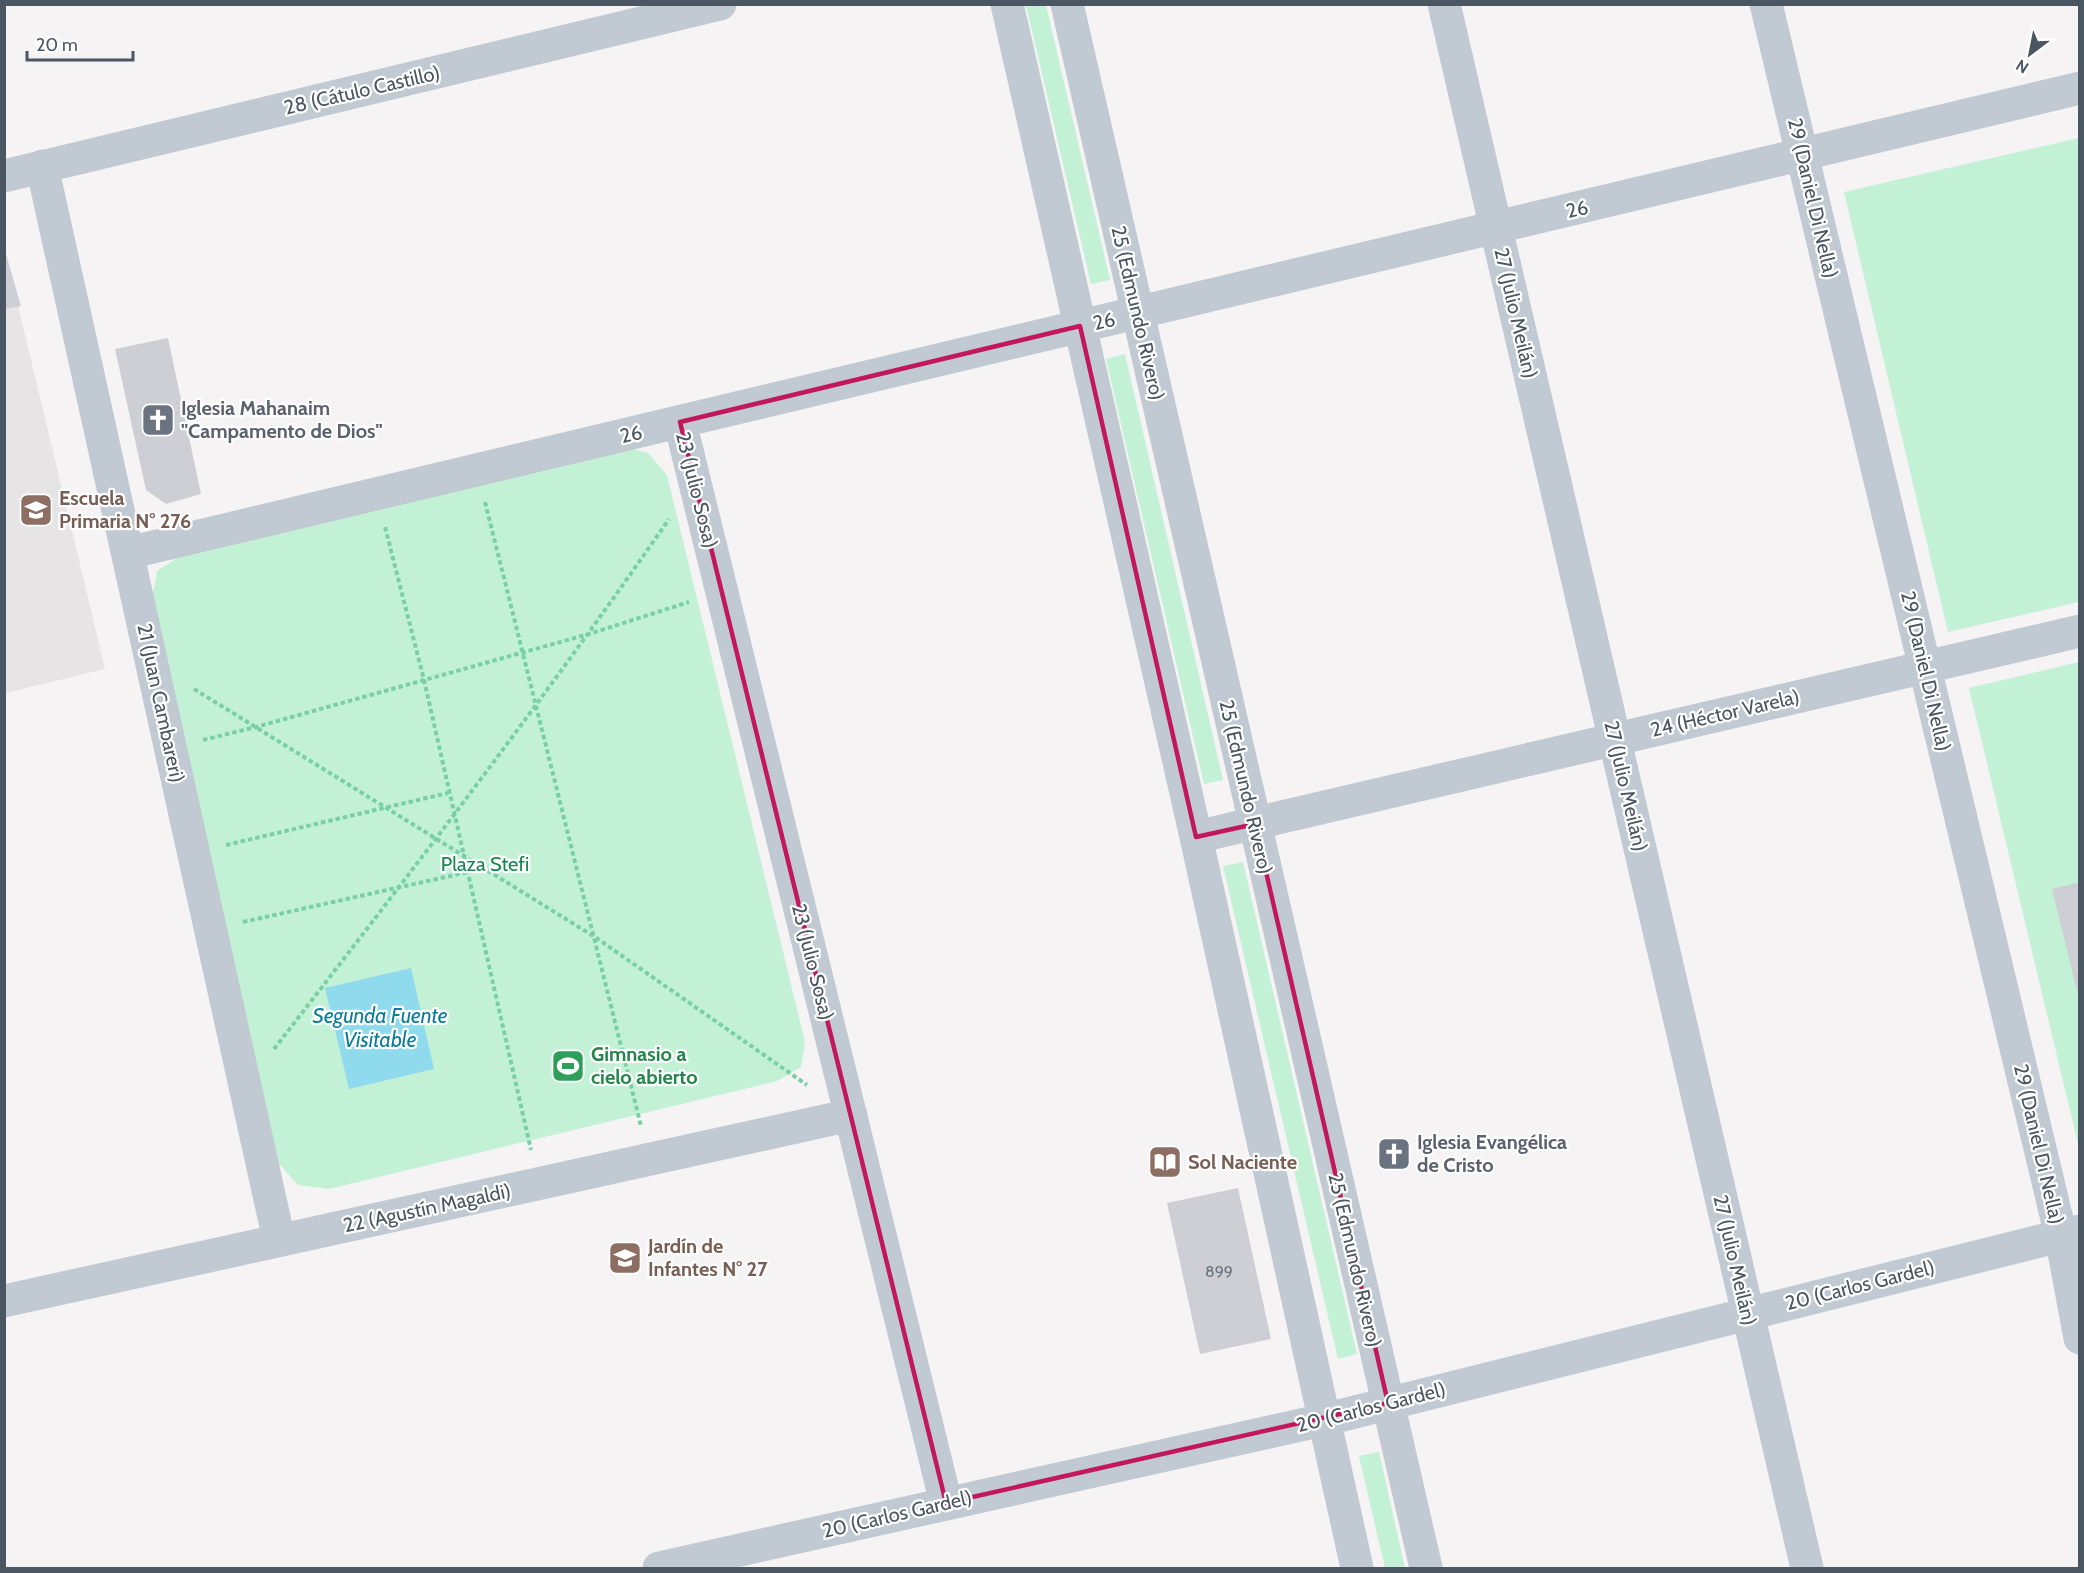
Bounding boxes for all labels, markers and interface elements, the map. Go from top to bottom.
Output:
scale bar [27,24,134,62]
north arrow [2000,24,2060,84]
text: 20 m [36,34,78,56]
text: N [2012,55,2032,77]
street label: 28 (Cátulo Castillo) [282,60,442,120]
street label: 29 (Daniel Di Nella) [1783,116,1843,280]
street label: 26 [1564,195,1590,223]
street label: 25 (Edmundo Rivero) [1106,223,1170,403]
street label: 27 (Julio Meilán) [1489,245,1543,381]
street label: 26 [1091,307,1117,335]
place label: Iglesia Mahanaim "Campamento de Dios" [181,396,383,443]
church icon: Iglesia Mahanaim "Campamento de Dios" [140,402,176,438]
street label: 26 [618,420,644,448]
street label: 23 (Julio Sosa) [671,429,723,551]
place label: Escuela Primaria N° 276 [59,486,191,533]
school or university icon: Escuela Primaria N° 276 [18,492,54,528]
street label: 29 (Daniel Di Nella) [1896,589,1956,753]
street label: 21 (Juan Cambareri) [132,621,190,785]
street label: 24 (Héctor Varela) [1648,684,1802,742]
street label: 25 (Edmundo Rivero) [1214,697,1278,877]
street label: 27 (Julio Meilán) [1599,718,1653,854]
park label: Plaza Stefi [441,852,529,876]
street label: 23 (Julio Sosa) [787,901,839,1023]
water label: Segunda Fuente Visitable [313,1003,448,1052]
place label: Gimnasio a cielo abierto [591,1042,698,1089]
sports icon: Gimnasio a cielo abierto [550,1048,586,1084]
street label: 29 (Daniel Di Nella) [2009,1062,2069,1226]
place label: Iglesia Evangélica de Cristo [1417,1130,1567,1177]
church icon: Iglesia Evangélica de Cristo [1376,1136,1412,1172]
library icon: Sol Naciente [1147,1144,1183,1180]
place label: Sol Naciente [1188,1150,1297,1174]
street label: 25 (Edmundo Rivero) [1323,1170,1387,1350]
street label: 22 (Agustín Magaldi) [341,1179,513,1237]
street label: 27 (Julio Meilán) [1708,1192,1762,1328]
place label: Jardín de Infantes N° 27 [647,1234,768,1281]
school or university icon: Jardín de Infantes N° 27 [607,1240,643,1276]
street label: 20 (Carlos Gardel) [1783,1255,1937,1315]
house number: 899 [1205,1262,1233,1281]
street label: 20 (Carlos Gardel) [1294,1377,1448,1437]
street label: 20 (Carlos Gardel) [820,1485,974,1543]

